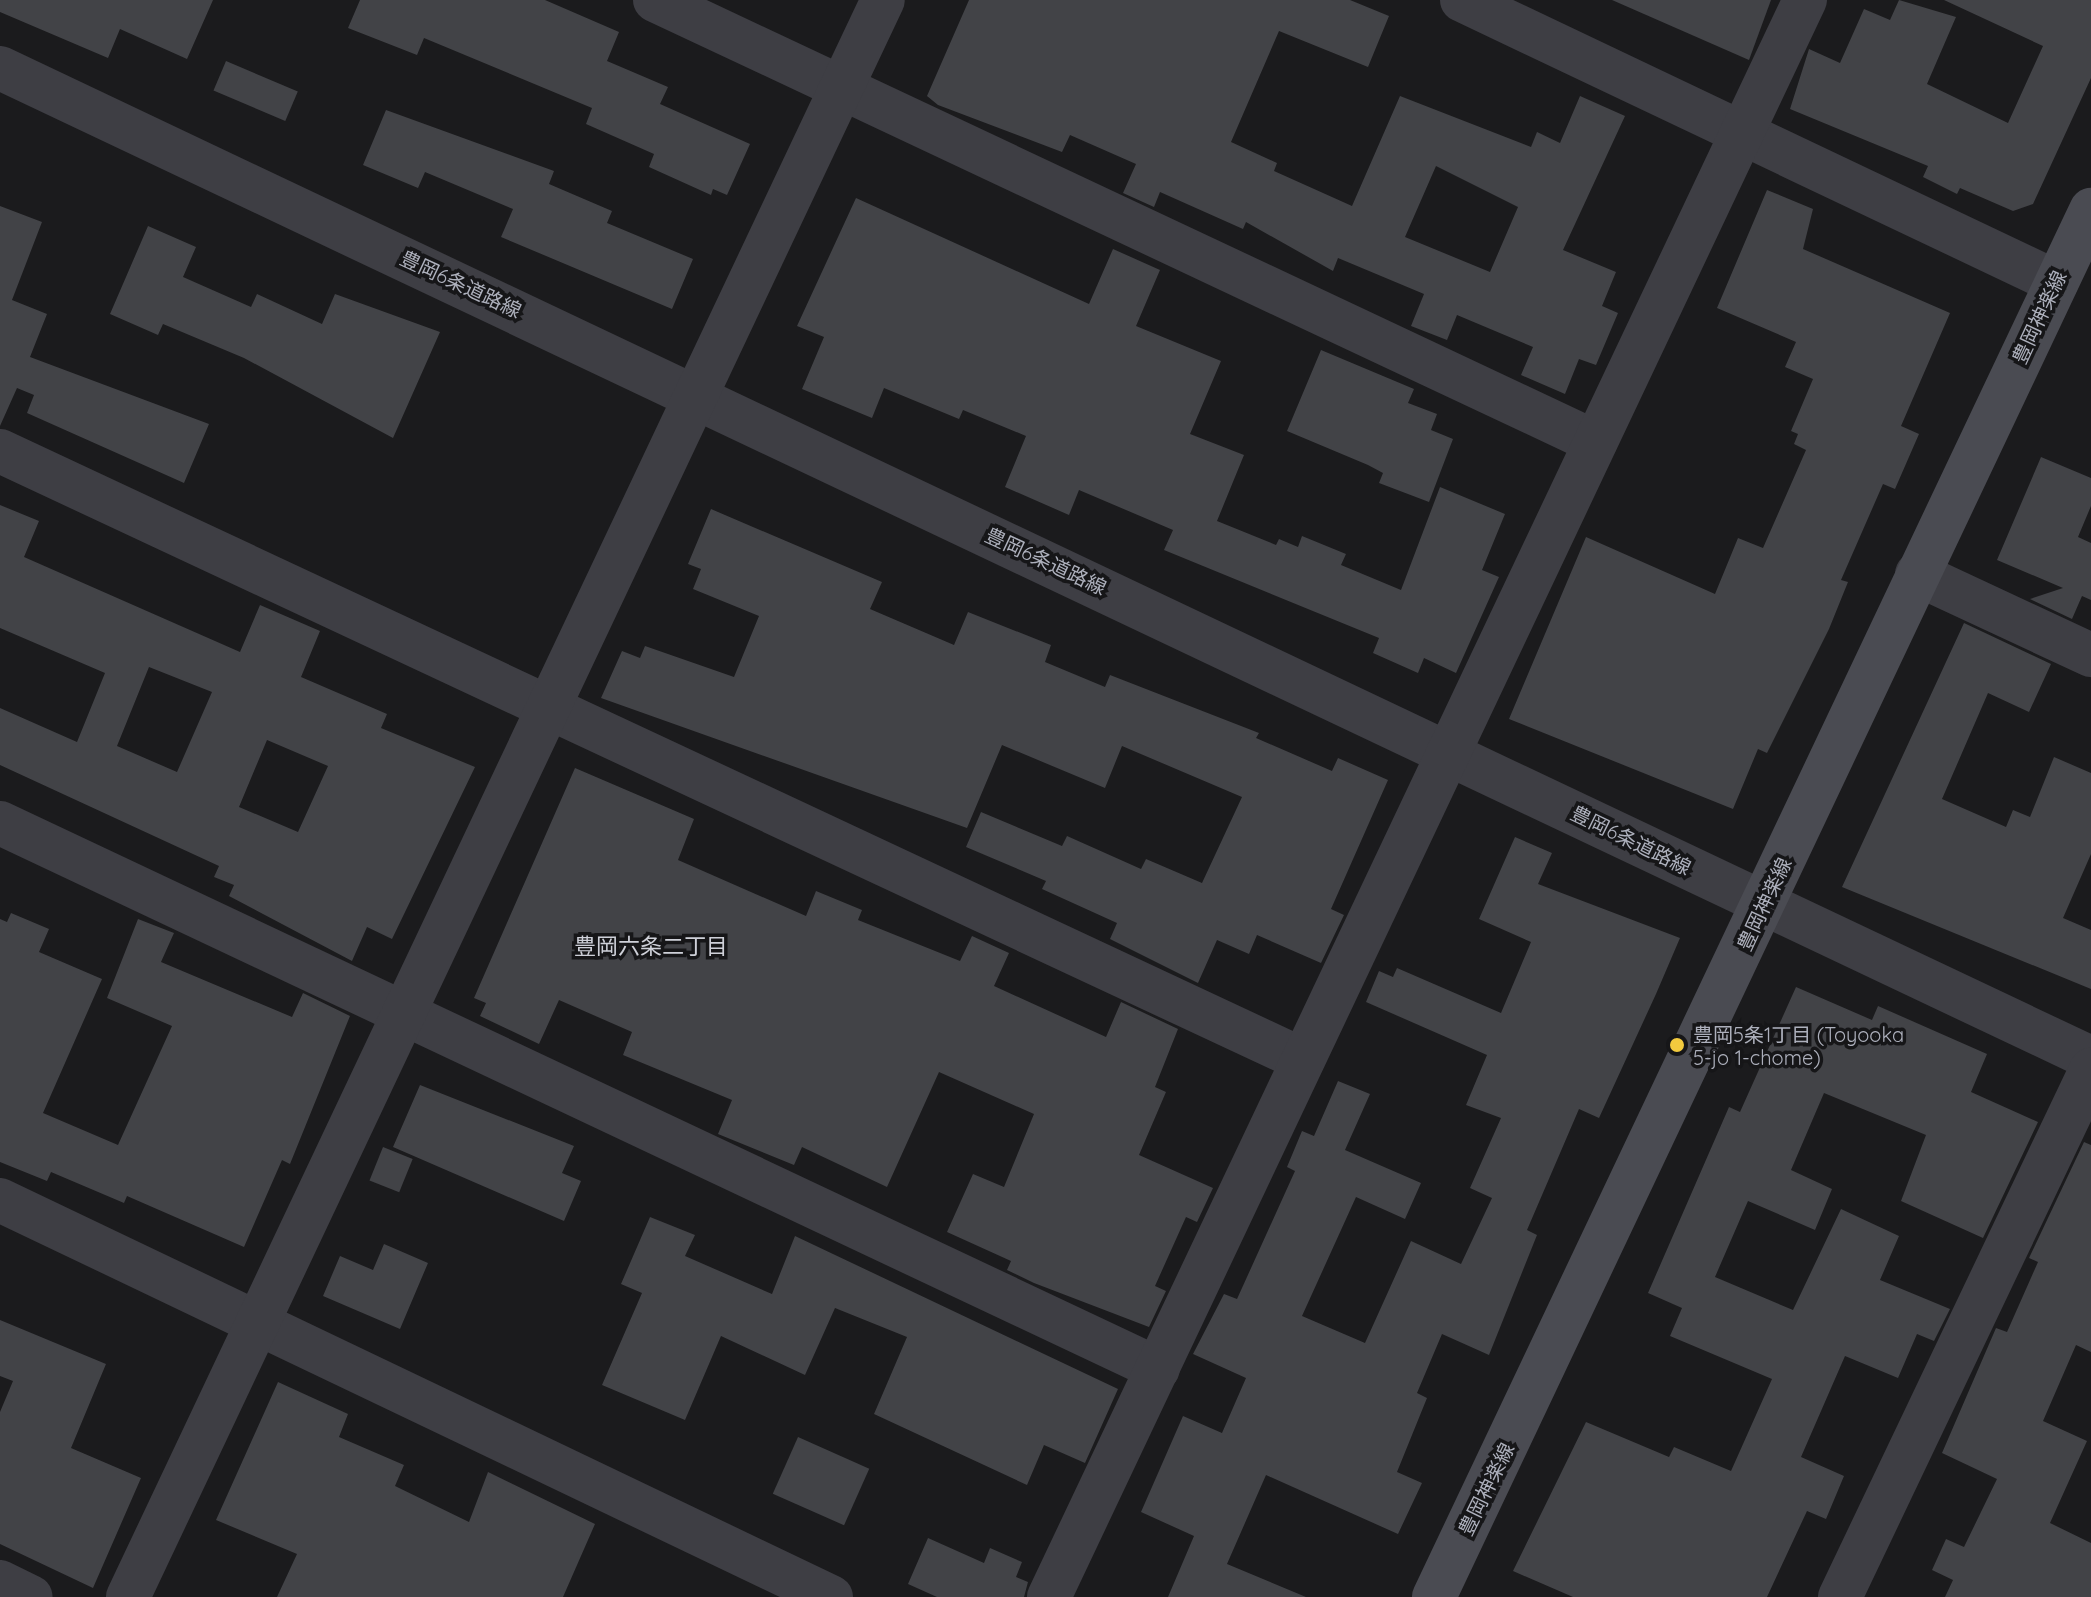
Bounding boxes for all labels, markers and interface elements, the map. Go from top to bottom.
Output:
street label: 豊岡6条道路線 [397,245,525,323]
street label: 豊岡神楽線 [2007,267,2071,367]
street label: 豊岡6条道路線 [982,522,1110,600]
street label: 豊岡6条道路線 [1567,801,1695,879]
street label: 豊岡神楽線 [1732,854,1796,954]
district label: 豊岡六条二丁目 [574,934,728,960]
place label: 豊岡5条1丁目 (Toyooka 5-jo 1-chome) [1693,1022,1904,1069]
marker: 豊岡5条1丁目 (Toyooka 5-jo 1-chome) [1668,1036,1686,1054]
street label: 豊岡神楽線 [1453,1439,1519,1539]

